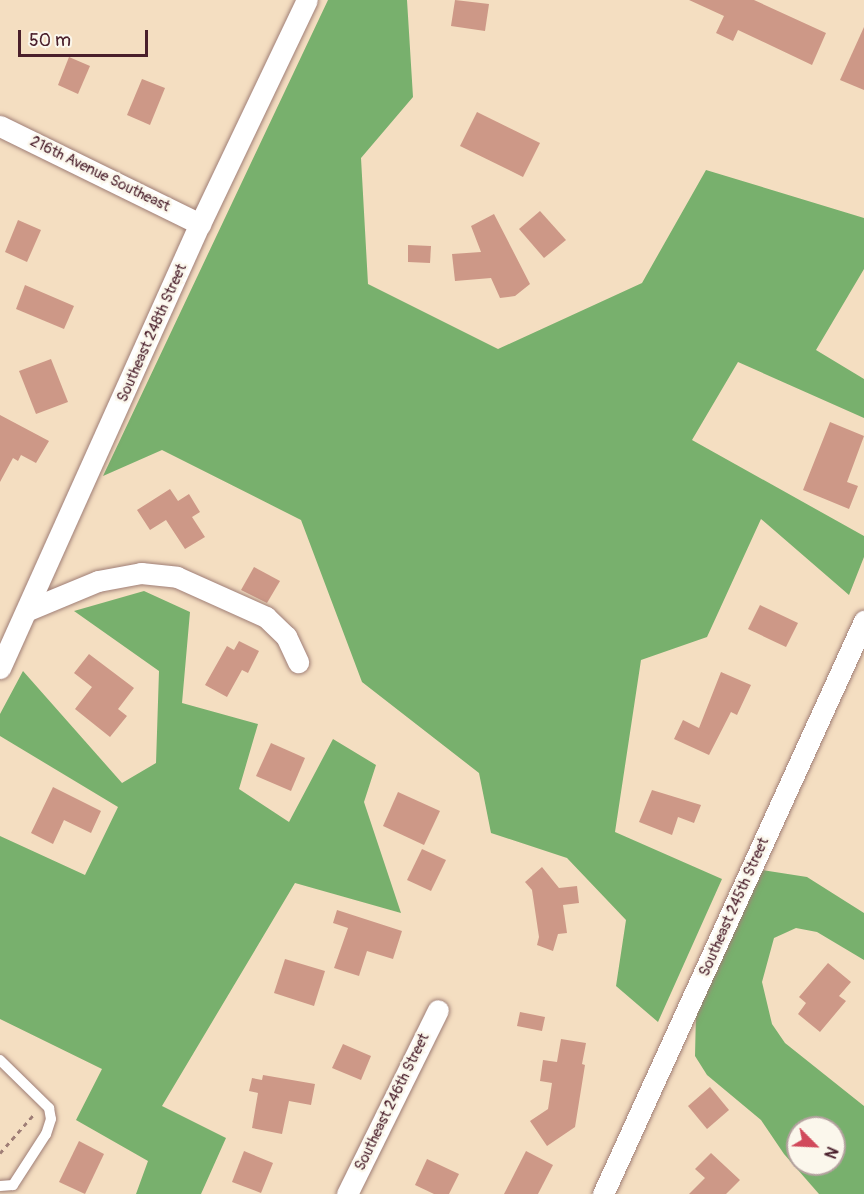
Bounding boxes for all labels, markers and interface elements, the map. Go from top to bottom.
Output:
scale bar [21,18,152,56]
text: 50 m [29,29,71,52]
street label: 216th Avenue Southeast [27,132,173,216]
street label: Southeast 248th Street [113,261,191,405]
street label: Southeast 245th Street [695,835,773,979]
street label: Southeast 246th Street [351,1030,433,1174]
north arrow [786,1116,846,1176]
text: N [819,1143,842,1162]

